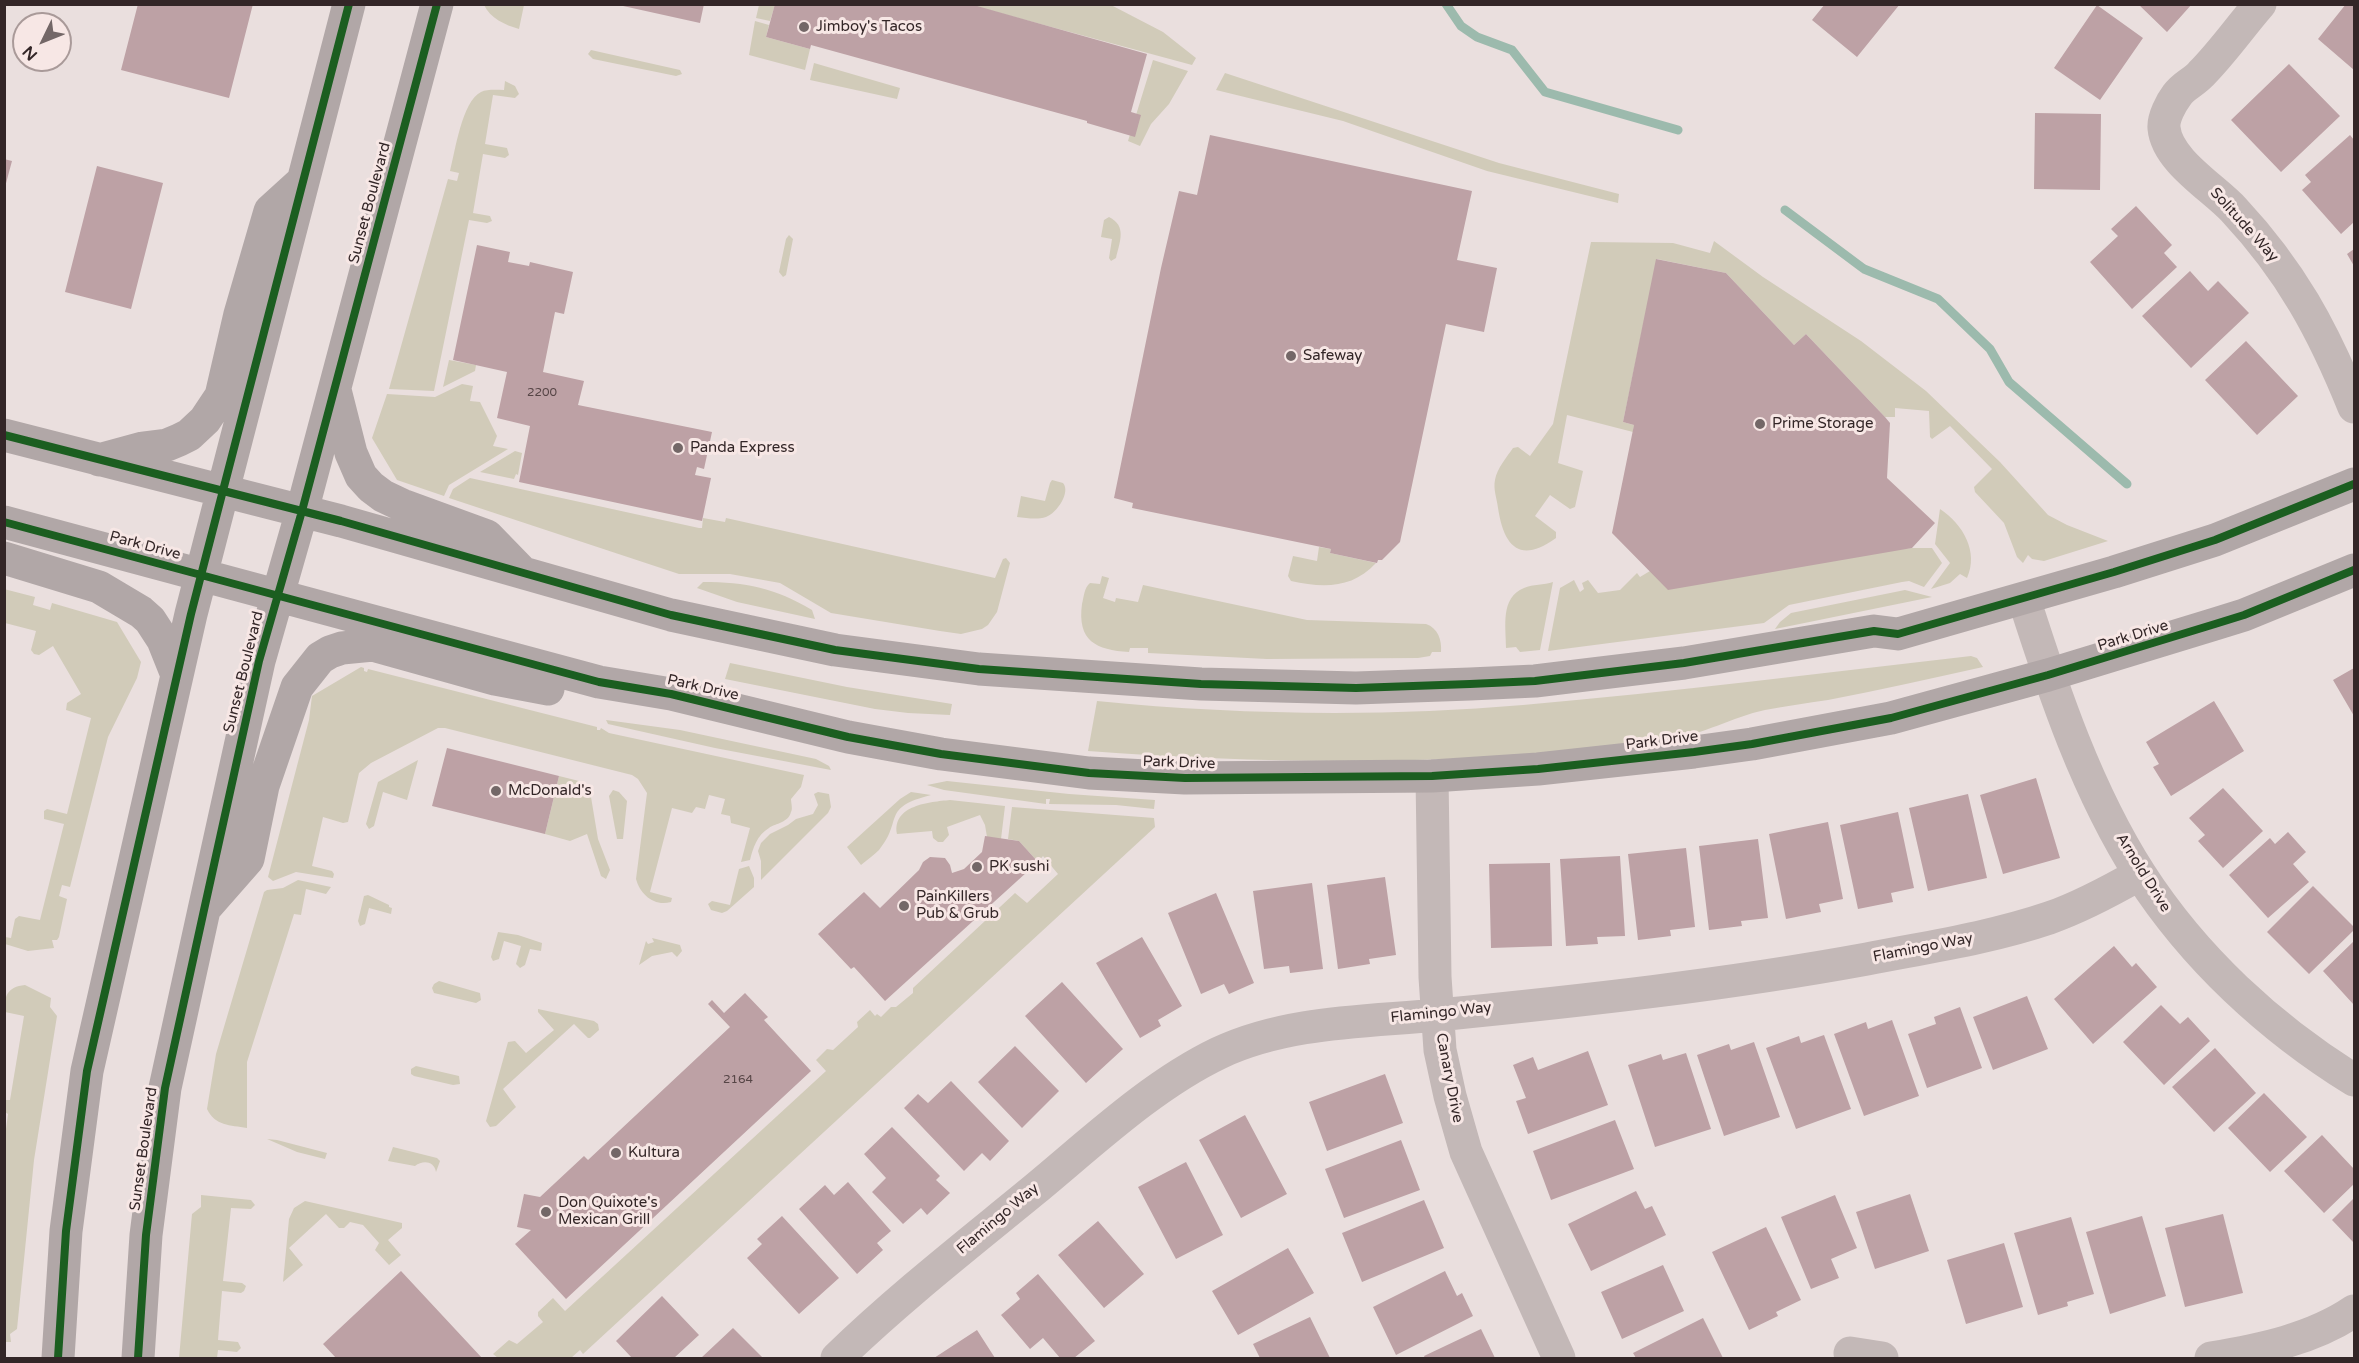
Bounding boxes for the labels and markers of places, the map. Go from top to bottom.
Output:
place label: Jimboy's Tacos [816,18,922,36]
marker: Jimboy's Tacos [797,20,811,34]
place label: Safeway [1303,347,1362,365]
marker: Safeway [1284,349,1298,363]
place label: Prime Storage [1772,415,1873,433]
marker: Prime Storage [1753,417,1767,431]
place label: Panda Express [690,439,795,457]
marker: Panda Express [671,441,685,455]
place label: McDonald's [508,782,592,800]
marker: McDonald's [489,784,503,798]
place label: PK sushi [989,858,1049,876]
marker: PK sushi [970,860,984,874]
place label: PainKillers Pub & Grub [916,888,999,923]
marker: PainKillers Pub & Grub [897,899,911,913]
place label: Kultura [628,1144,680,1162]
marker: Kultura [609,1146,623,1160]
place label: Don Quixote's Mexican Grill [558,1194,658,1229]
marker: Don Quixote's Mexican Grill [539,1205,553,1219]

